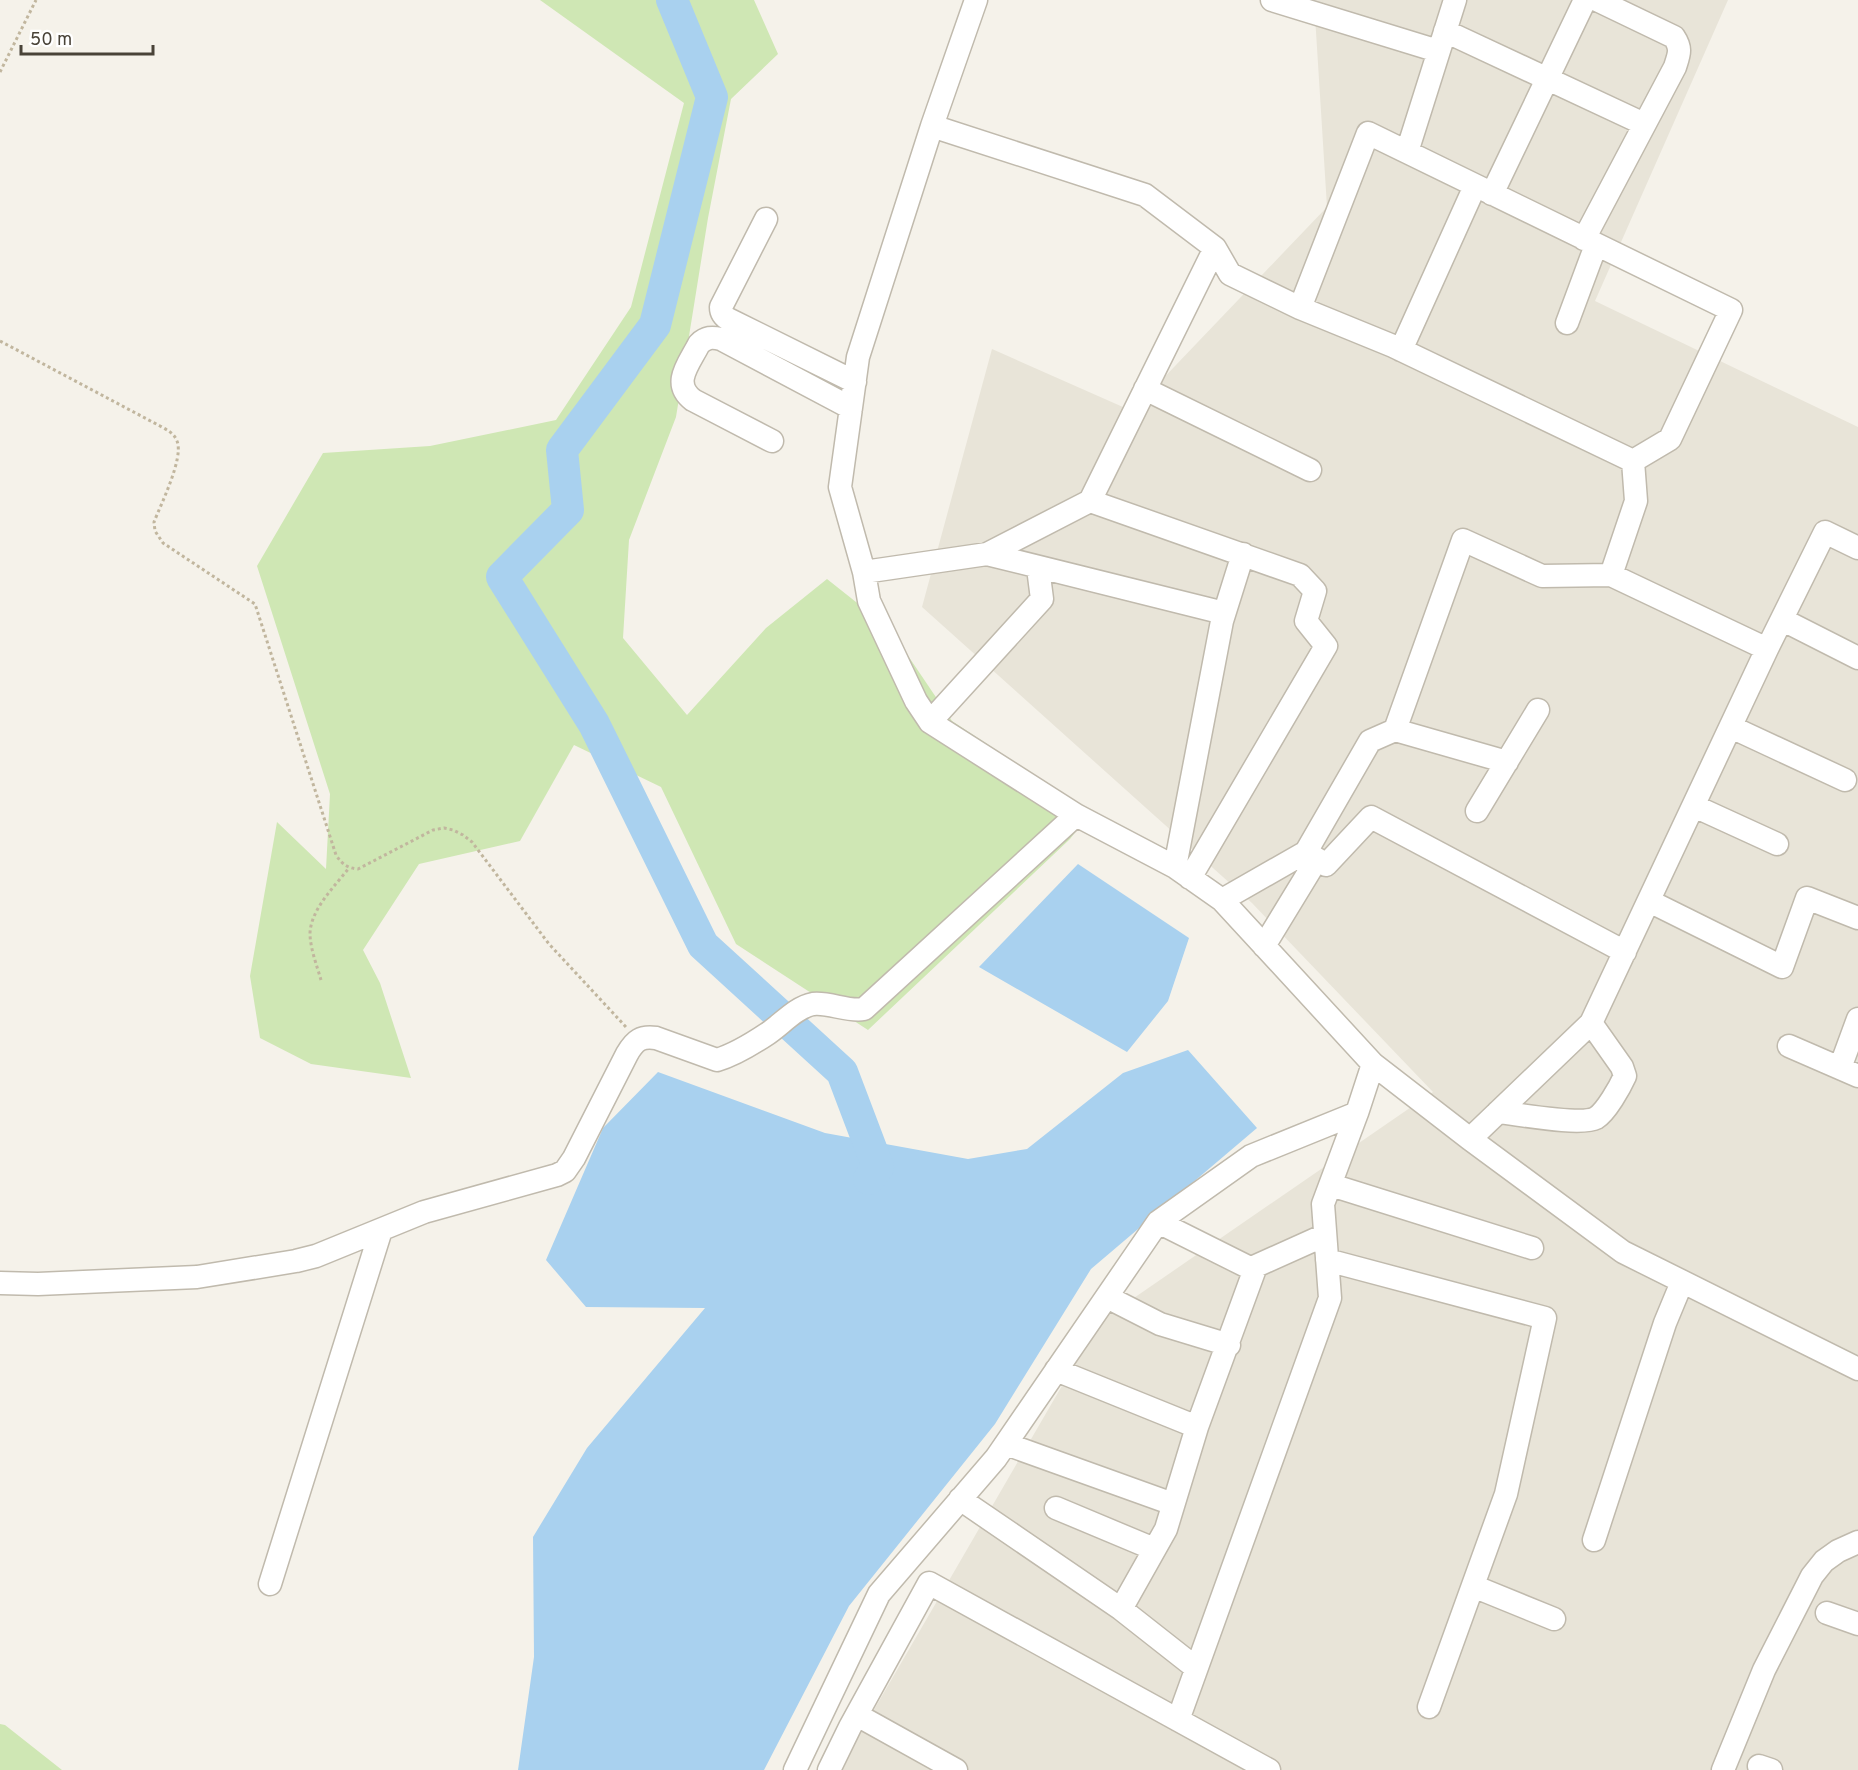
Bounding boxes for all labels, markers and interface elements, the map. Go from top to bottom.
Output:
scale bar [21,18,153,56]
text: 50 m [30,29,72,52]

